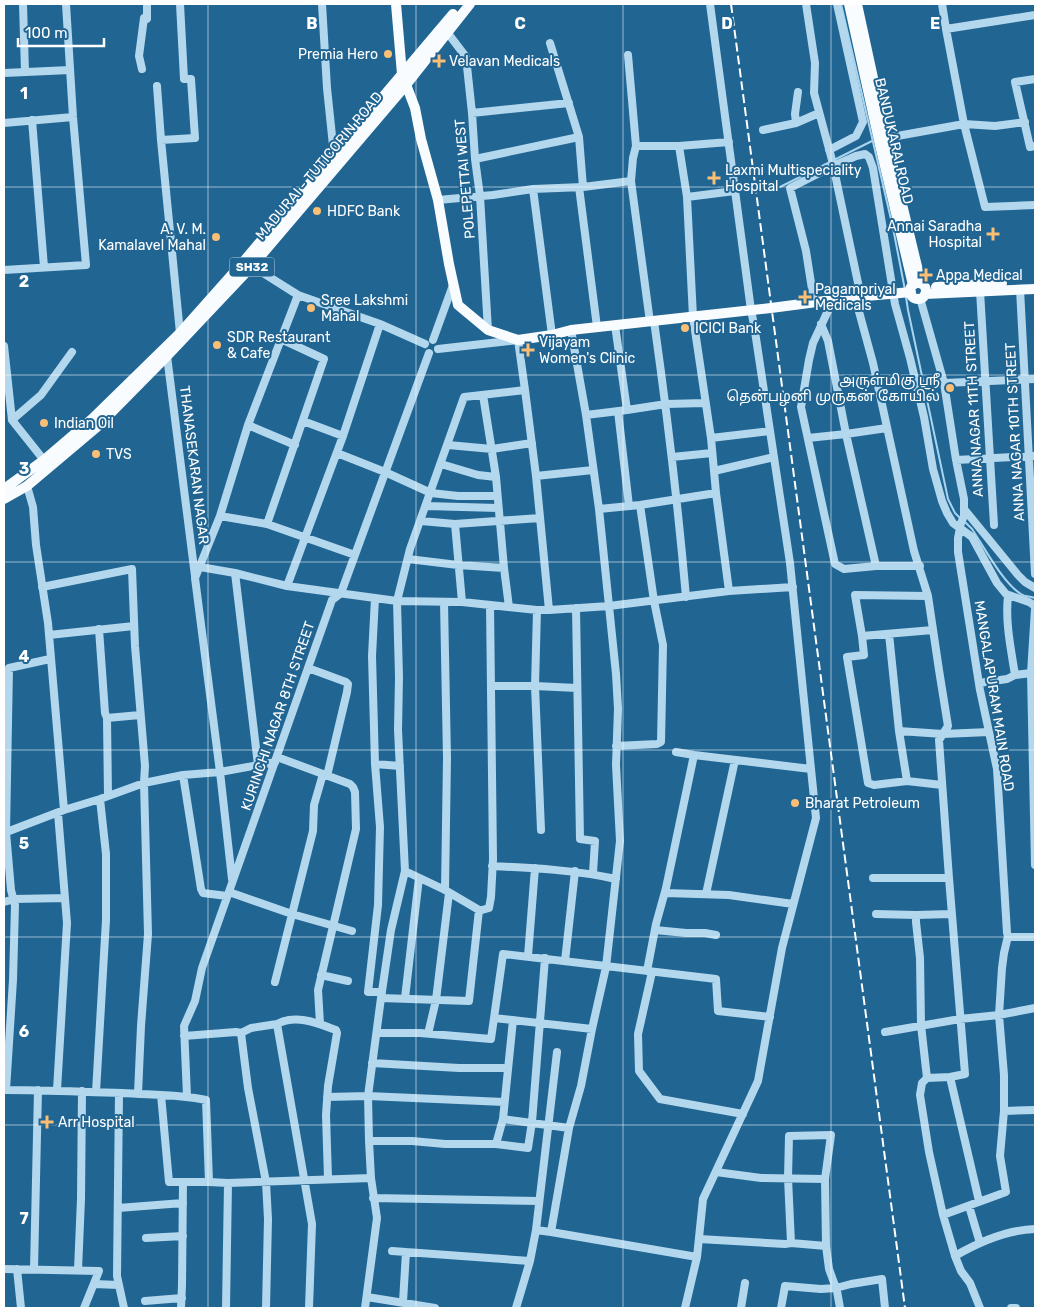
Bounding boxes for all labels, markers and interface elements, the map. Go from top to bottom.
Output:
text: B [306,14,318,33]
text: C [514,14,526,33]
text: D [721,14,733,33]
text: E [930,14,940,33]
scale bar [18,15,104,47]
text: 100 m [25,24,67,42]
place label: Premia Hero [298,46,378,63]
marker: Premia Hero [382,48,394,60]
place label: Velavan Medicals [449,53,560,70]
marker: Velavan Medicals [433,55,445,67]
street label: BANDUKARAI ROAD [871,76,917,206]
text: 1 [20,84,28,103]
street label: MADURAI - TUTICORIN ROAD [252,89,386,243]
street label: POLEPETTAI WEST [451,118,479,240]
place label: Laxmi Multispeciality Hospital [725,162,862,195]
marker: Laxmi Multispeciality Hospital [707,171,721,185]
place label: HDFC Bank [327,203,401,220]
marker: HDFC Bank [311,205,323,217]
place label: Annai Saradha Hospital [887,218,982,251]
place label: A. V. M. Kamalavel Mahal [98,221,206,254]
marker: Annai Saradha Hospital [986,227,1000,241]
marker: A. V. M. Kamalavel Mahal [210,231,222,243]
road number: SH32 [230,258,274,276]
place label: Appa Medical [936,267,1023,284]
marker: Appa Medical [920,269,932,281]
text: 2 [19,272,29,291]
place label: Pagampriyal Medicals [815,281,896,314]
marker: Pagampriyal Medicals [799,291,811,303]
place label: Sree Lakshmi Mahal [321,292,408,325]
marker: Sree Lakshmi Mahal [305,302,317,314]
place label: ICICI Bank [695,320,762,337]
street label: ANNA NAGAR 11TH STREET [961,321,987,497]
marker: ICICI Bank [679,322,691,334]
place label: SDR Restaurant & Cafe [227,329,331,362]
place label: Vijayam Women's Clinic [539,334,636,367]
marker: SDR Restaurant & Cafe [211,339,223,351]
street label: ANNA NAGAR 10TH STREET [1002,342,1028,522]
marker: Vijayam Women's Clinic [521,343,535,357]
place label: அருள்மிகு ஶ்ரீ தென்பழனி முருகன் கோயில் [727,372,941,406]
marker: அருள்மிகு ஶ்ரீ தென்பழனி முருகன் கோயில் [944,382,956,394]
street label: THANASEKARAN NAGAR [176,385,212,545]
place label: Indian Oil [54,415,114,432]
marker: Indian Oil [38,417,50,429]
place label: TVS [106,446,132,463]
marker: TVS [90,448,102,460]
text: 3 [19,459,29,478]
street label: MANGALAPURAM MAIN ROAD [971,599,1017,793]
street label: KURINCHI NAGAR 8TH STREET [238,619,318,813]
text: 4 [19,647,30,666]
place label: Bharat Petroleum [805,795,920,812]
marker: Bharat Petroleum [789,797,801,809]
text: 5 [19,834,29,853]
text: 6 [19,1022,29,1041]
place label: Arr Hospital [58,1114,135,1131]
marker: Arr Hospital [40,1115,54,1129]
text: 7 [19,1209,29,1228]

